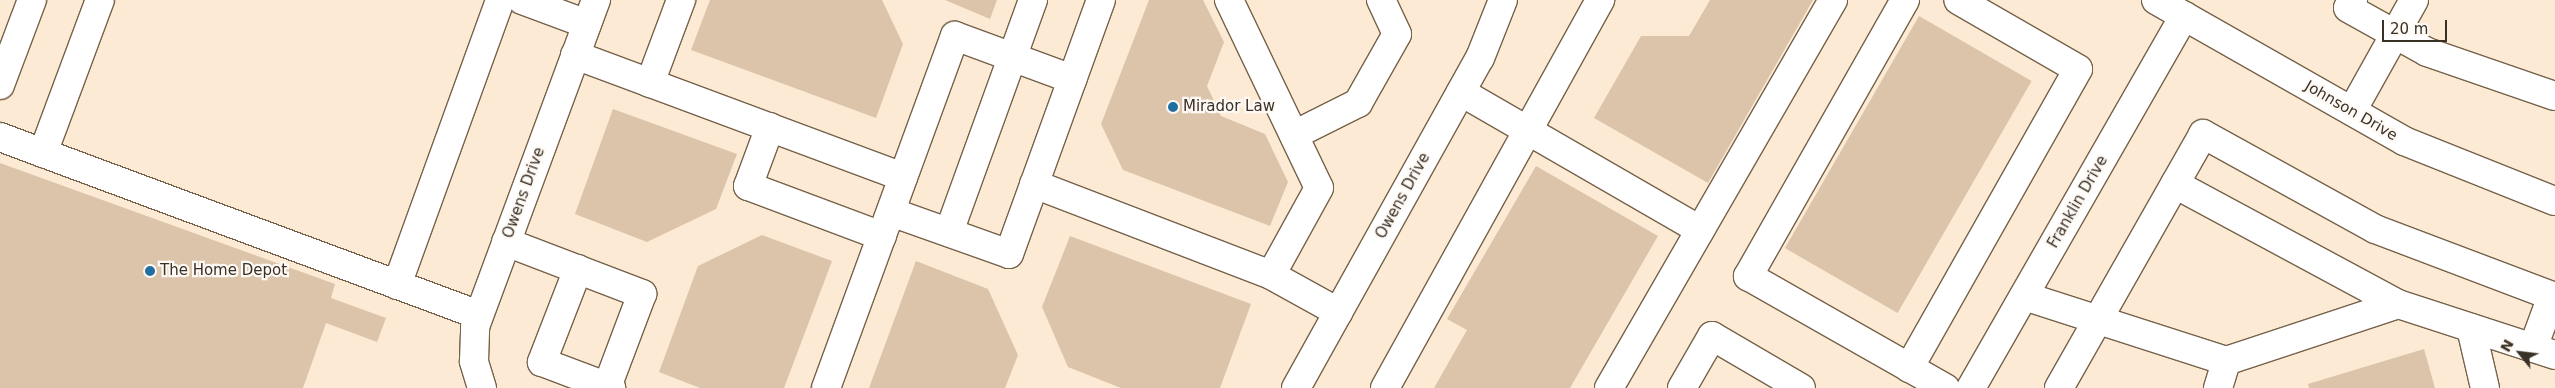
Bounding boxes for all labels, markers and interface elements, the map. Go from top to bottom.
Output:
scale bar [2385,10,2450,42]
text: 20 m [2390,20,2428,38]
street label: Johnson Drive [2302,77,2400,145]
place label: Mirador Law [1183,98,1275,116]
marker: Mirador Law [1167,101,1179,113]
street label: Owens Drive [499,145,549,241]
street label: Owens Drive [1372,150,1434,242]
street label: Franklin Drive [2044,153,2112,251]
place label: The Home Depot [160,262,287,280]
marker: The Home Depot [144,265,156,277]
north arrow [2495,328,2545,378]
text: N [2497,337,2517,355]

